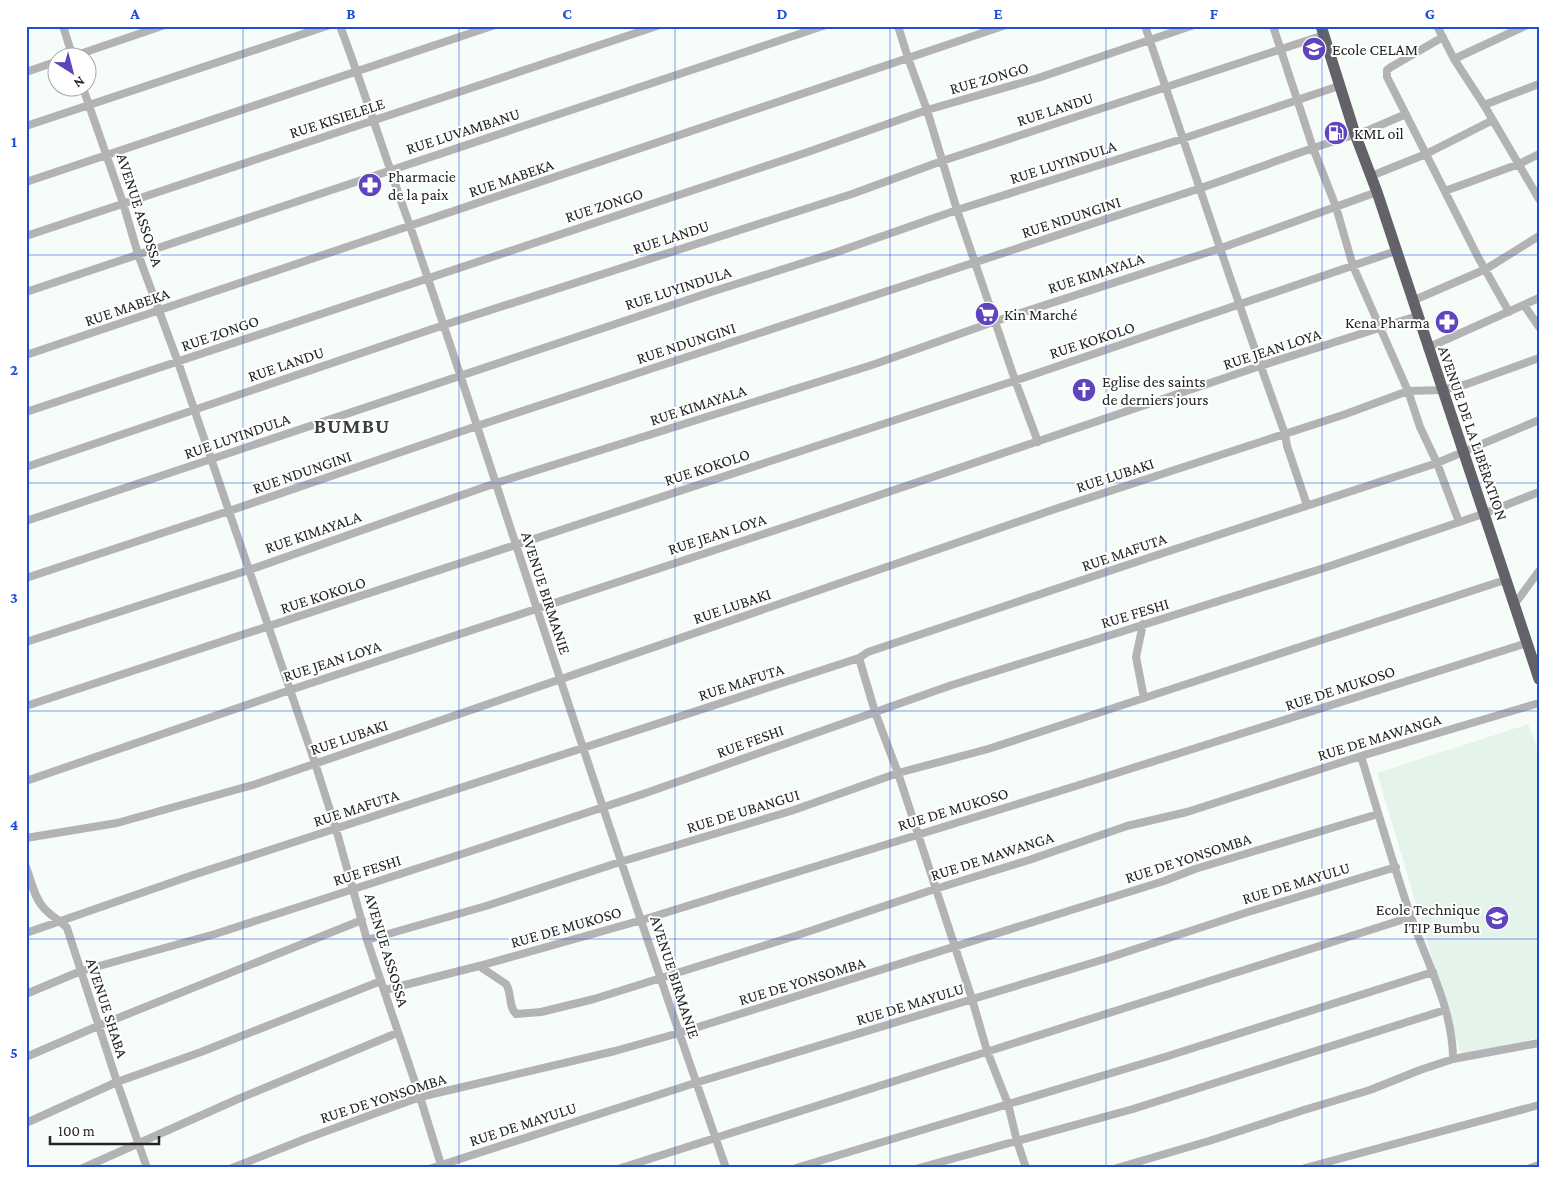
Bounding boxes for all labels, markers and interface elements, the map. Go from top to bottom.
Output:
text: A [129,5,140,22]
text: B [346,5,356,22]
text: C [562,5,572,22]
text: D [776,5,788,22]
text: E [993,5,1003,22]
text: F [1210,5,1219,22]
text: G [1425,5,1435,22]
school or university icon: Ecole CELAM [1301,36,1327,62]
place label: Ecole CELAM [1332,41,1418,58]
north arrow [48,48,98,98]
street label: RUE ZONGO [948,59,1030,97]
text: N [71,73,88,92]
street label: RUE LANDU [1015,89,1095,129]
street label: RUE KISIELELE [287,95,387,141]
street label: RUE LUVAMBANU [404,105,522,157]
fuel station icon: KML oil [1323,120,1349,146]
place label: KML oil [1354,125,1404,142]
text: 1 [11,133,17,150]
street label: RUE LUYINDULA [1008,137,1119,187]
street label: AVENUE ASSOSSA [114,151,167,270]
street label: RUE MABEKA [466,155,556,200]
place label: Pharmacie de la paix [388,168,456,204]
pharmacy icon: Pharmacie de la paix [357,172,383,198]
street label: RUE ZONGO [563,184,645,226]
street label: RUE NDUNGINI [1019,193,1123,241]
street label: RUE LANDU [631,217,711,257]
street label: RUE KIMAYALA [1046,249,1147,297]
street label: RUE LUYINDULA [623,263,734,313]
street label: RUE MABEKA [82,284,172,329]
supermarket icon: Kin Marché [974,301,1000,327]
place label: Kin Marché [1004,306,1077,323]
pharmacy icon: Kena Pharma [1434,309,1460,335]
street label: RUE ZONGO [179,312,261,354]
place label: Kena Pharma [1345,314,1431,331]
street label: RUE KOKOLO [1047,318,1137,362]
street label: RUE NDUNGINI [634,319,738,367]
street label: RUE JEAN LOYA [1221,325,1324,374]
street label: RUE LANDU [246,343,326,385]
street label: AVENUE DE LA LIBÉRATION [1435,343,1511,523]
text: 2 [10,361,18,378]
place label: Eglise des saints de derniers jours [1102,373,1209,409]
church icon: Eglise des saints de derniers jours [1071,377,1097,403]
street label: RUE KIMAYALA [648,381,749,429]
street label: RUE LUYINDULA [182,410,293,462]
district label: BUMBU [314,414,390,438]
street label: RUE KOKOLO [662,445,752,489]
street label: RUE NDUNGINI [250,447,354,497]
street label: RUE LUBAKI [1074,454,1156,496]
street label: RUE KIMAYALA [263,507,364,556]
street label: RUE JEAN LOYA [666,510,769,559]
street label: AVENUE BIRMANIE [518,529,574,657]
street label: RUE MAFUTA [1079,529,1170,574]
street label: RUE KOKOLO [278,573,368,617]
street label: RUE LUBAKI [691,585,773,627]
text: 3 [10,589,18,606]
street label: RUE FESHI [1099,595,1171,631]
street label: RUE JEAN LOYA [281,637,384,686]
street label: RUE MAFUTA [696,660,787,704]
street label: RUE DE MUKOSO [1283,662,1397,714]
street label: RUE DE MAWANGA [1315,710,1444,764]
street label: RUE LUBAKI [308,716,390,758]
street label: RUE FESHI [714,721,786,761]
street label: RUE DE MUKOSO [896,784,1010,834]
street label: RUE MAFUTA [311,786,402,830]
street label: RUE DE UBANGUI [685,786,802,836]
text: 4 [10,816,19,833]
street label: RUE DE MAWANGA [928,828,1056,884]
street label: RUE DE YONSOMBA [1123,829,1254,886]
street label: RUE FESHI [331,851,403,889]
street label: RUE DE MAYULU [1240,859,1352,907]
street label: AVENUE ASSOSSA [362,891,413,1010]
place label: Ecole Technique ITIP Bumbu [1376,901,1481,936]
street label: RUE DE MUKOSO [509,903,623,951]
school or university icon: Ecole Technique ITIP Bumbu [1484,905,1510,931]
street label: AVENUE BIRMANIE [647,913,703,1041]
street label: RUE DE YONSOMBA [737,953,868,1008]
street label: AVENUE SHABA [83,956,131,1061]
street label: RUE DE MAYULU [854,980,966,1028]
text: 5 [10,1044,18,1061]
street label: RUE DE YONSOMBA [318,1069,449,1126]
street label: RUE DE MAYULU [467,1099,579,1149]
scale bar [50,1114,159,1146]
text: 100 m [58,1123,95,1139]

